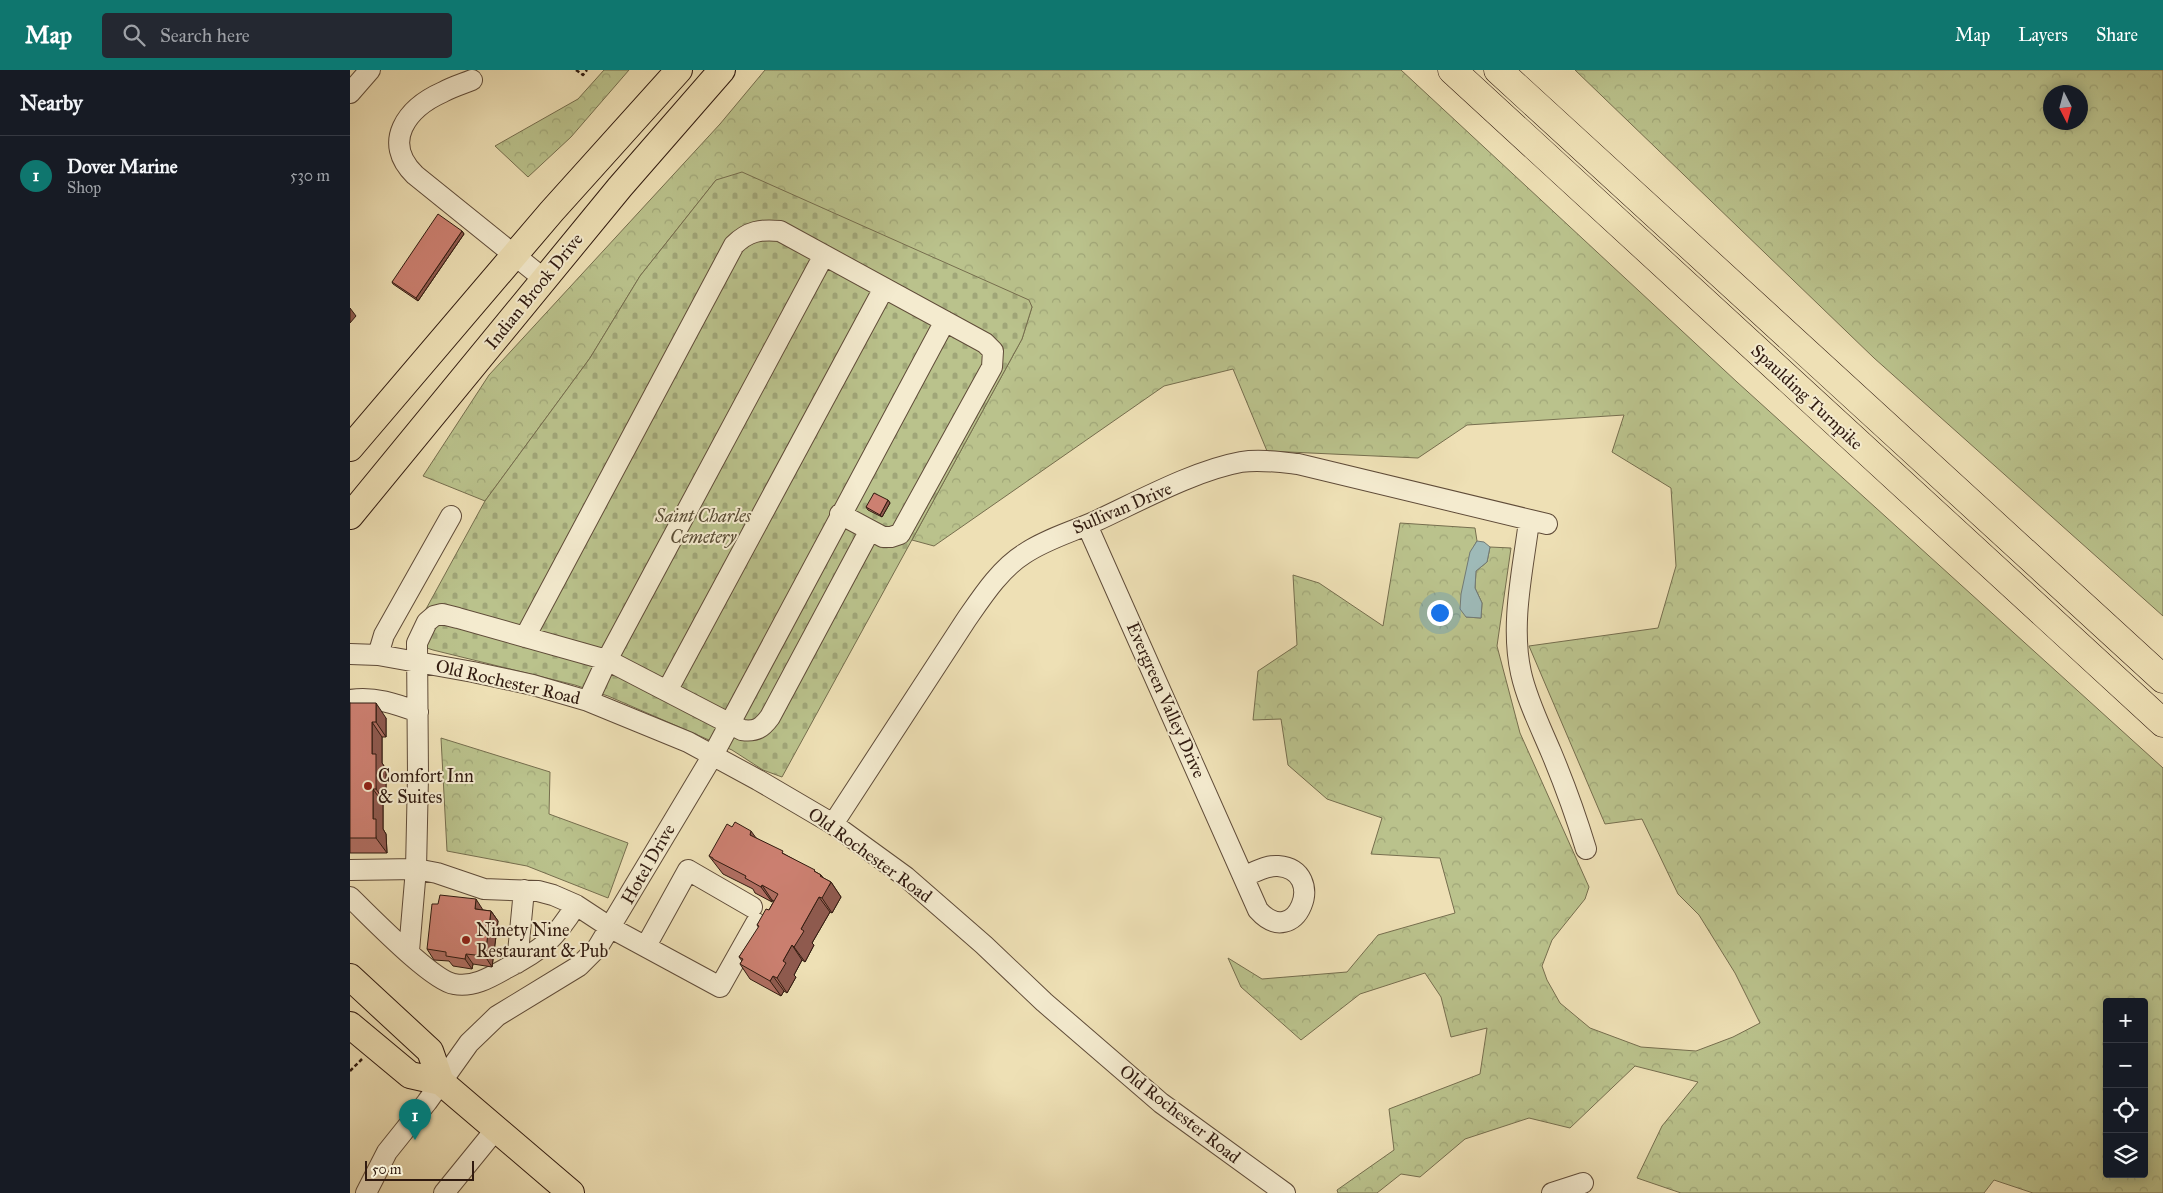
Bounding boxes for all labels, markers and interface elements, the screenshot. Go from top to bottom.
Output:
search box [102,13,452,58]
text: Map [25,20,72,50]
icon: search [120,21,148,49]
text: Search here [160,24,250,47]
text: Map [1955,24,1990,46]
text: Layers [2018,24,2068,46]
text: Share [2096,24,2138,46]
north arrow [2043,85,2088,130]
text: Nearby [20,90,83,116]
text: Dover Marine [67,155,178,178]
text: 1 [33,166,39,185]
text: 530 m [290,166,330,185]
text: Shop [67,178,101,197]
street label: Indian Brook Drive [480,228,588,354]
street label: Spaulding Turnpike [1746,339,1868,455]
street label: Sullivan Drive [1069,477,1175,539]
park label: Saint Charles Cemetery [654,505,752,548]
your location [1427,600,1453,626]
street label: Evergreen Valley Drive [1121,619,1210,782]
street label: Old Rochester Road [434,655,582,709]
place label: Comfort Inn & Suites [378,765,474,808]
marker: Comfort Inn & Suites [362,780,374,792]
street label: Old Rochester Road [804,803,936,907]
street label: Hotel Drive [616,820,680,908]
place label: Ninety Nine Restaurant & Pub [476,919,608,962]
marker: Ninety Nine Restaurant & Pub [460,934,472,946]
map controls [2103,998,2148,1178]
button: + [2103,998,2148,1043]
button: − [2103,1043,2148,1088]
street label: Old Rochester Road [1115,1060,1245,1168]
button: locate [2103,1088,2148,1133]
pin: 1 [399,1099,431,1140]
button: layers [2103,1133,2148,1178]
scale bar [365,1158,474,1181]
text: 50 m [372,1161,401,1178]

